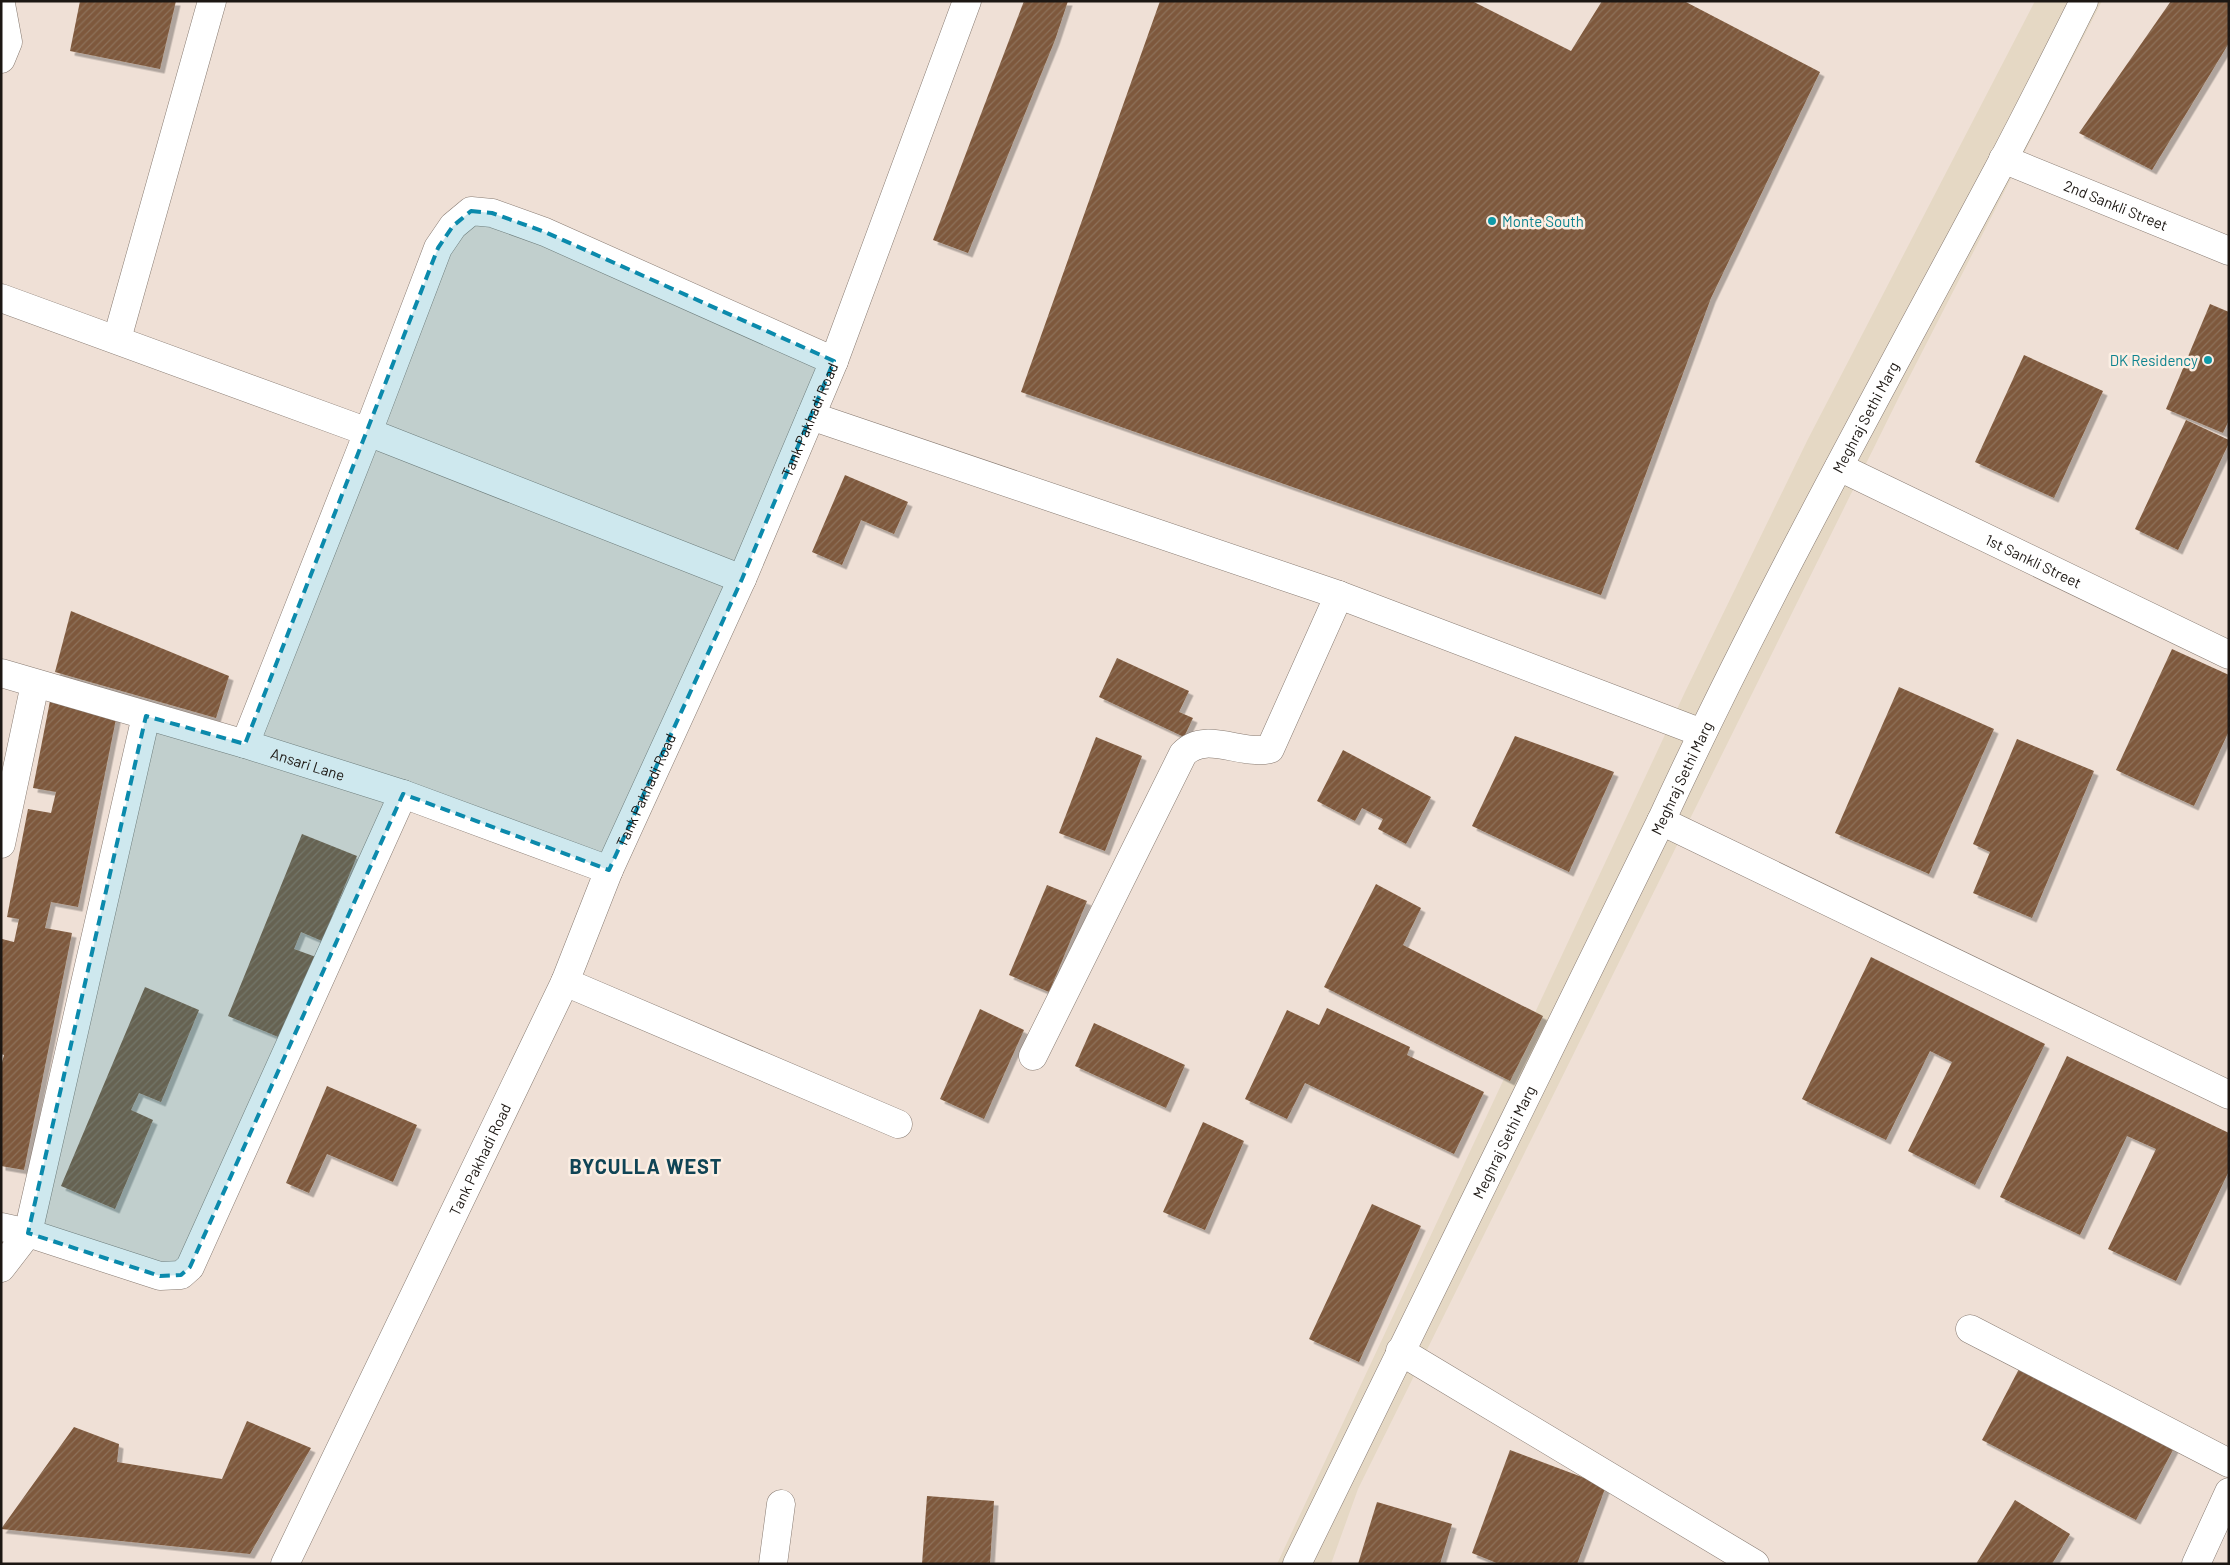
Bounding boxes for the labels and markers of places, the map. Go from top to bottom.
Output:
place label: Monte South [1502,212,1584,230]
marker: Monte South [1486,215,1498,227]
place label: DK Residency [2110,351,2198,369]
marker: DK Residency [2202,354,2214,366]

